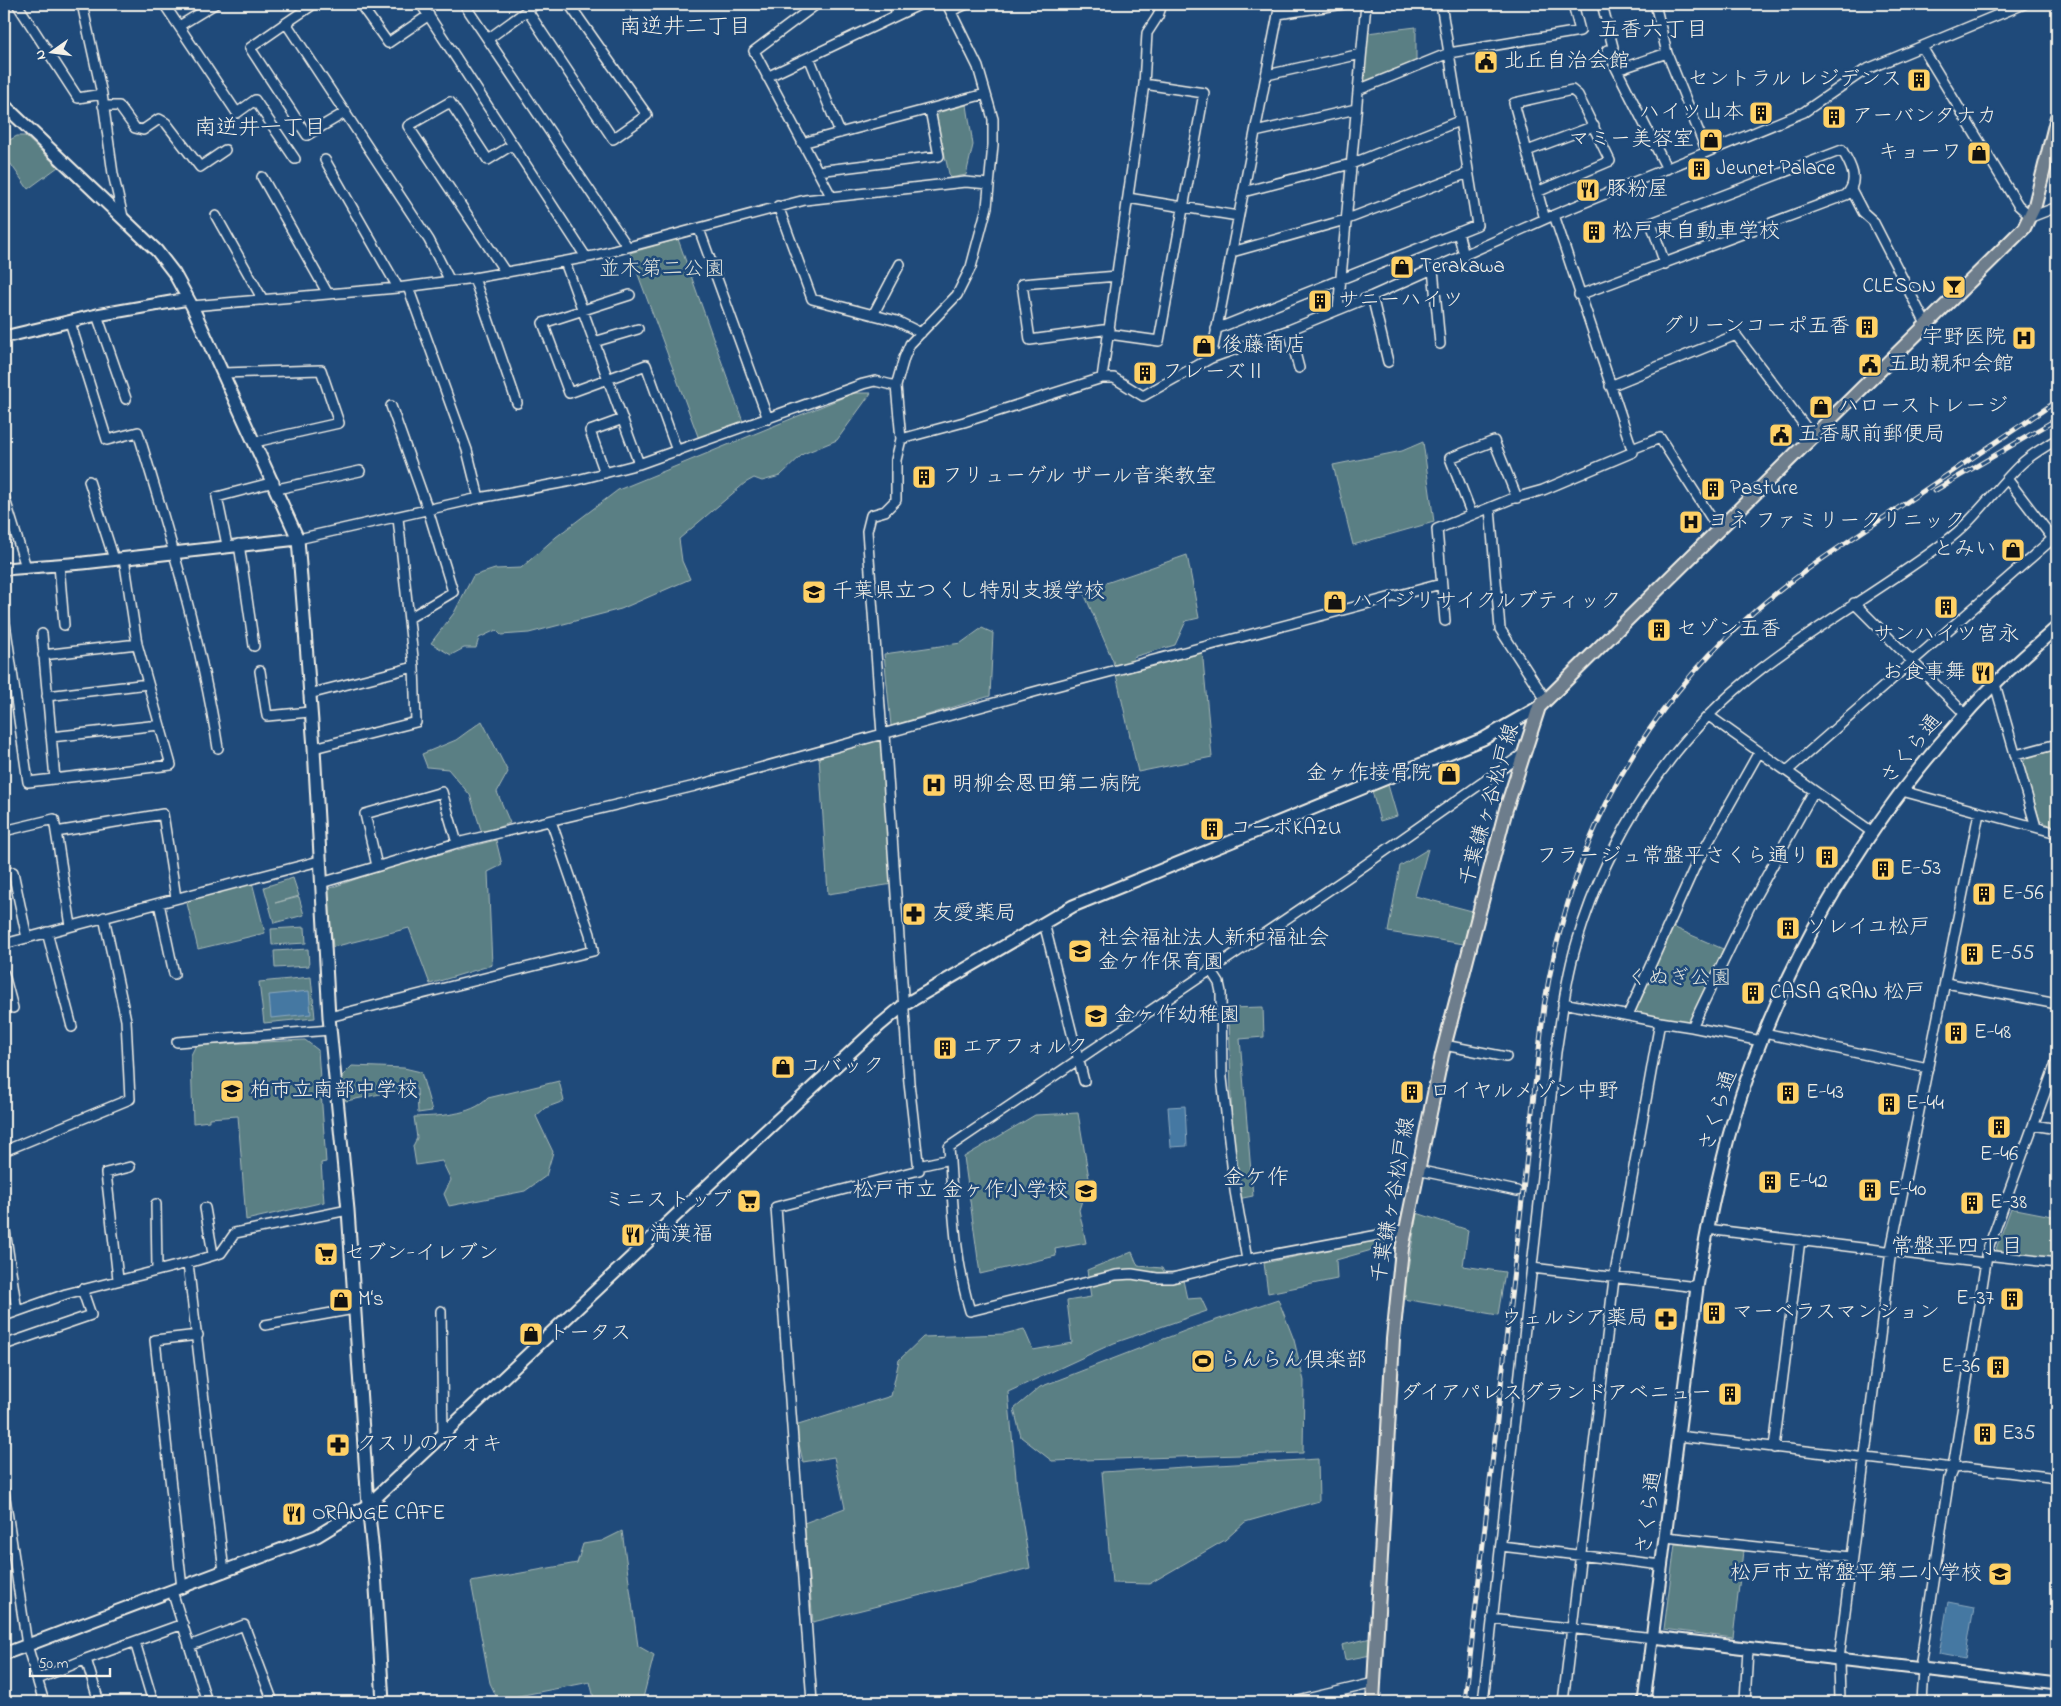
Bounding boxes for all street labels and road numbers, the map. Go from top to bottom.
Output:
street label: さくら通 [1874,708,1950,792]
street label: 千葉鎌ヶ谷松戸線 [1452,720,1528,890]
street label: さくら通 [1692,1066,1746,1156]
street label: 千葉鎌ヶ谷松戸線 [1365,1115,1423,1285]
street label: さくら通 [1630,1469,1670,1557]

